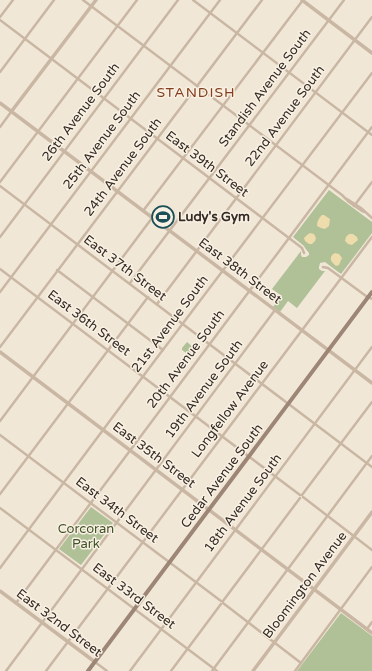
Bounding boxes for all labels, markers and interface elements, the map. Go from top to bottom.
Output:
street label: Standish Avenue South [215,26,315,150]
street label: 26th Avenue South [39,60,123,164]
street label: 22nd Avenue South [242,62,328,170]
district label: STANDISH [156,84,236,101]
street label: 25th Avenue South [60,88,144,192]
street label: 24th Avenue South [81,115,165,219]
street label: East 39th Street [162,128,252,200]
sports icon: Ludy's Gym [150,204,176,230]
place label: Ludy's Gym [178,209,250,225]
street label: East 37th Street [80,232,170,304]
street label: East 38th Street [195,235,285,307]
street label: 21st Avenue South [128,272,212,376]
street label: East 36th Street [44,287,134,359]
street label: 20th Avenue South [144,307,228,411]
street label: 19th Avenue South [162,337,246,441]
street label: Longfellow Avenue [188,357,272,461]
street label: East 35th Street [109,419,199,491]
street label: Cedar Avenue South [177,421,267,531]
street label: 18th Avenue South [201,451,285,555]
street label: East 34th Street [72,474,162,546]
park label: Corcoran Park [58,521,114,552]
street label: Bloomington Avenue [260,528,350,642]
street label: East 33rd Street [89,560,179,632]
street label: East 32nd Street [13,586,105,660]

